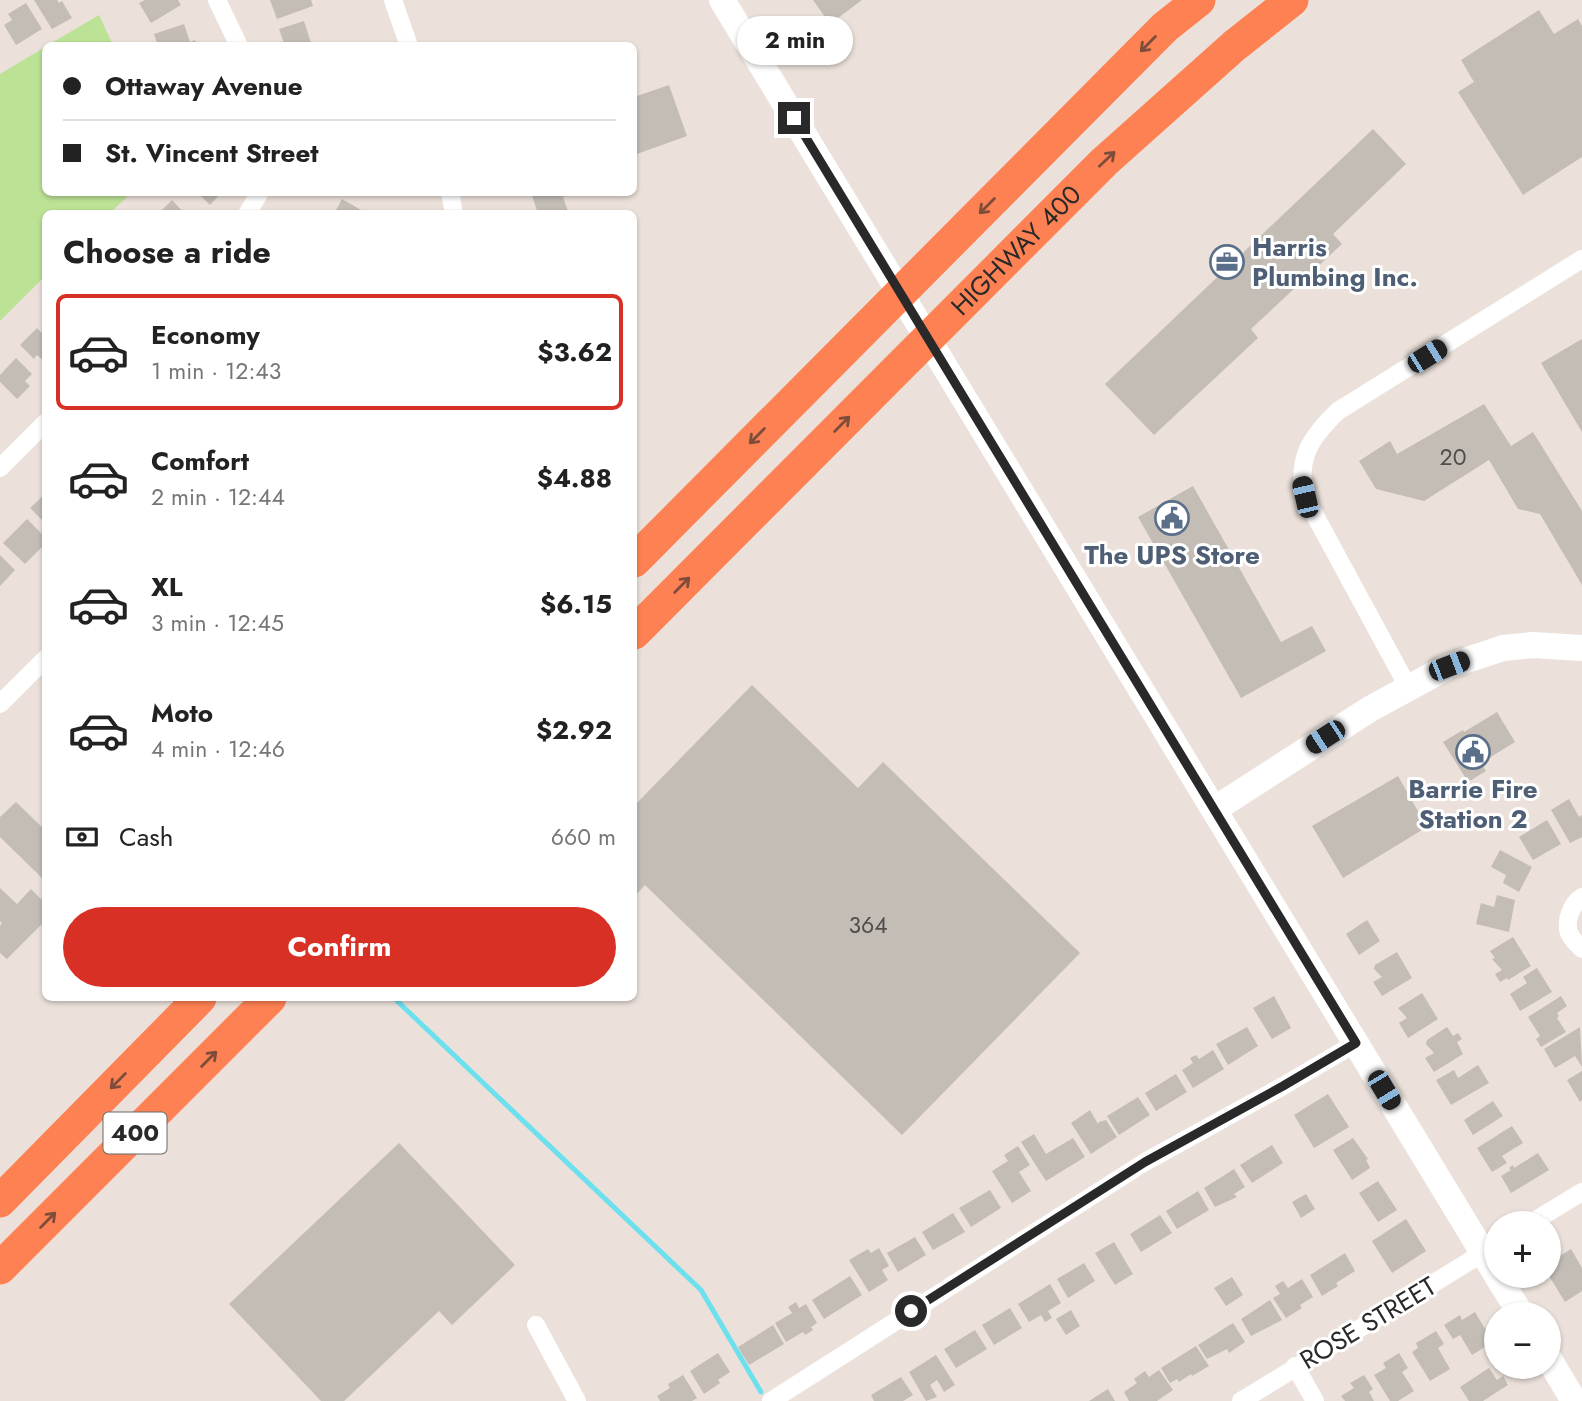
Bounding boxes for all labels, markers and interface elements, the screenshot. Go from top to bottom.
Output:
callout: 2 min [736,17,852,66]
text: 2 min [765,23,825,57]
one-way arrow [1139,36,1156,53]
text: Ottaway Avenue [105,67,303,105]
route end [778,102,810,134]
text: St. Vincent Street [105,134,319,172]
one-way arrow [1098,151,1115,168]
street label: HIGHWAY 400 [942,176,1090,324]
one-way arrow [979,197,996,214]
place label: Harris Plumbing Inc. [1252,228,1418,296]
text: Choose a ride [63,229,271,275]
office icon: Harris Plumbing Inc. [1208,243,1246,281]
text: Economy [151,316,260,354]
icon: car [67,321,130,384]
text: $3.62 [537,333,612,371]
car [1404,336,1451,376]
text: 1 min · 12:43 [151,354,281,388]
one-way arrow [834,416,851,433]
one-way arrow [749,428,766,445]
house number: 20 [1440,440,1466,474]
text: Comfort [151,442,249,480]
icon: car [67,447,130,510]
text: $4.88 [537,459,612,497]
car [1291,474,1320,520]
text: 2 min · 12:44 [151,480,285,514]
public building icon: The UPS Store [1153,499,1191,537]
place label: The UPS Store [1084,536,1260,574]
text: XL [151,568,183,606]
icon: car [67,573,130,636]
one-way arrow [673,577,690,594]
text: $6.15 [540,585,612,623]
text: 3 min · 12:45 [151,606,284,640]
car [1426,649,1473,683]
text: Moto [151,694,213,732]
icon: car [67,699,130,762]
text: $2.92 [536,711,612,749]
car [1302,717,1349,757]
text: 4 min · 12:46 [151,732,285,766]
public building icon: Barrie Fire Station 2 [1454,733,1492,771]
place label: Barrie Fire Station 2 [1408,770,1538,838]
icon: cash [63,818,101,856]
text: Cash [119,818,173,856]
text: 660 m [551,820,616,854]
button: Confirm [63,907,616,987]
house number: 364 [848,908,888,942]
one-way arrow [200,1050,217,1067]
car [1365,1067,1404,1113]
one-way arrow [110,1072,127,1089]
road number: 400 [104,1112,166,1154]
one-way arrow [40,1211,57,1228]
map controls [1484,1211,1561,1379]
button: + [1484,1211,1561,1288]
street label: ROSE STREET [1293,1267,1443,1379]
route start [895,1295,927,1327]
button: − [1484,1302,1561,1379]

